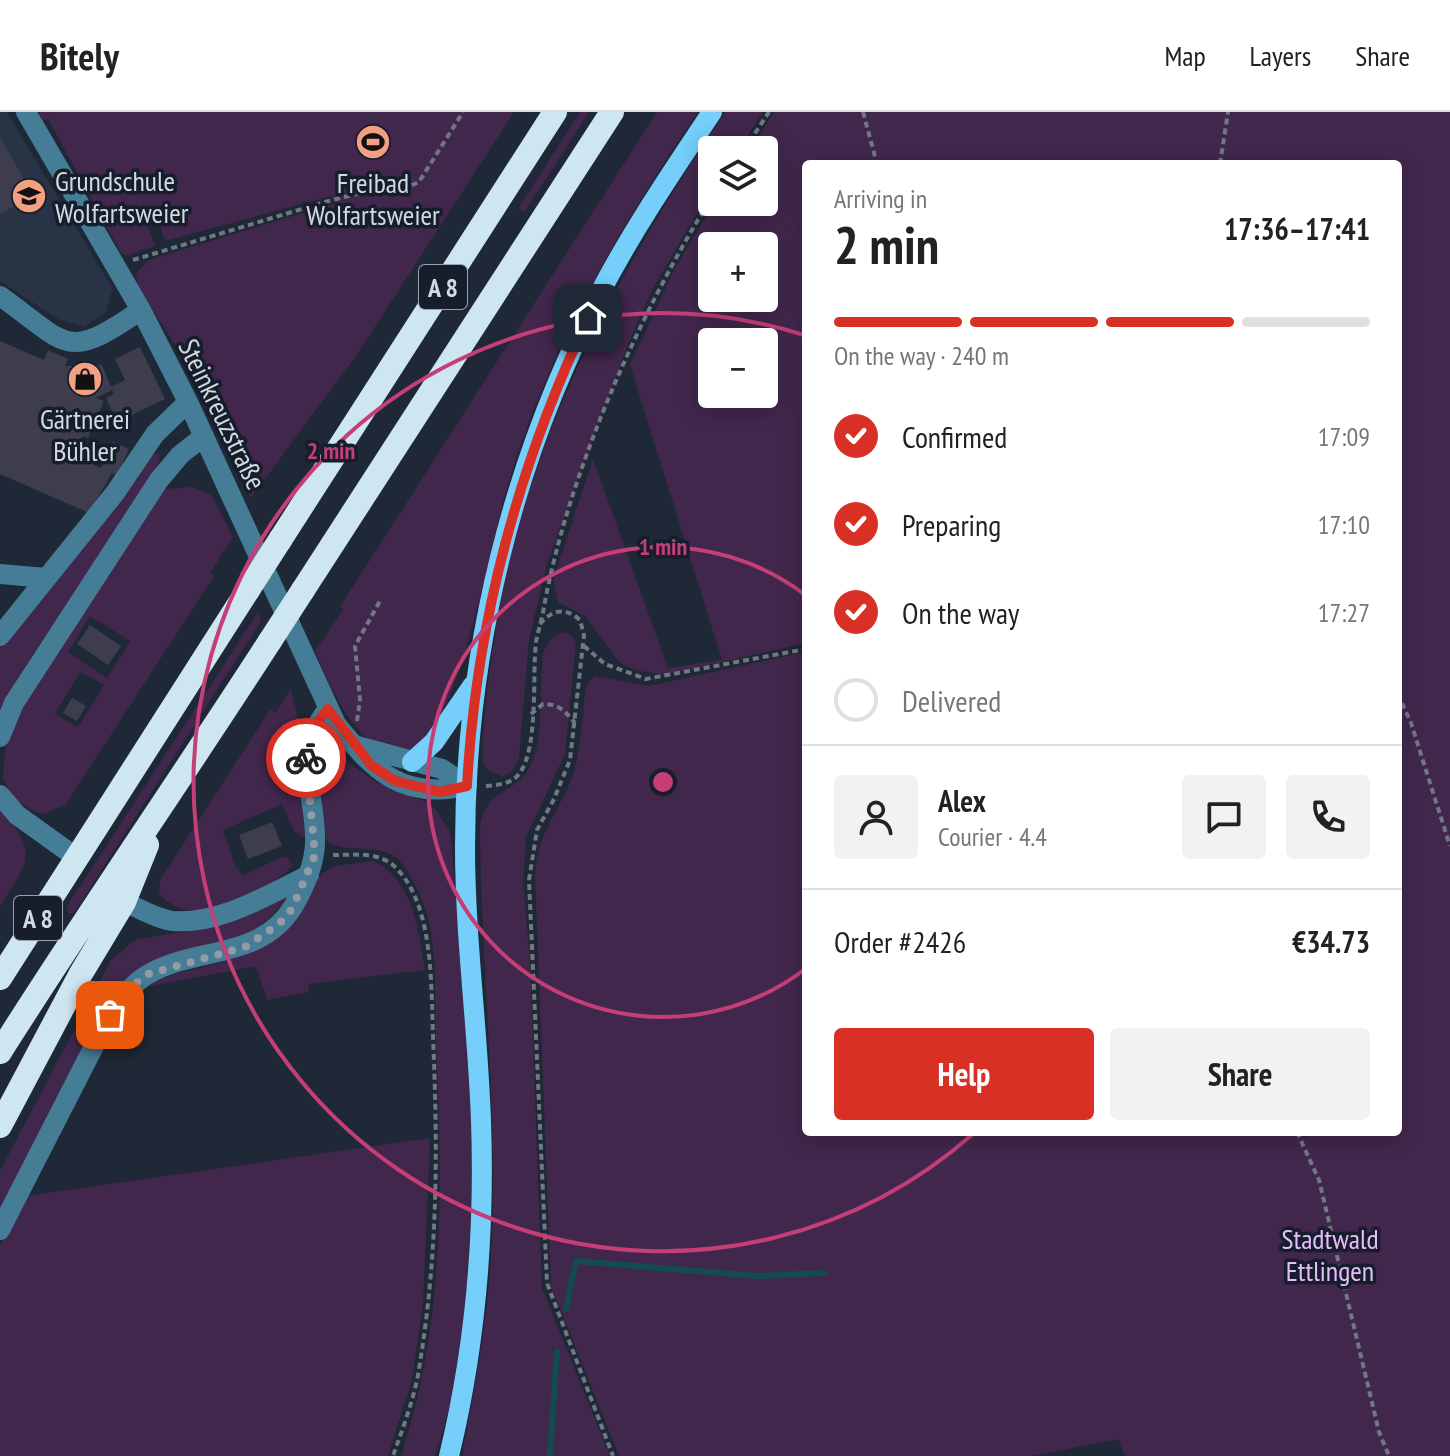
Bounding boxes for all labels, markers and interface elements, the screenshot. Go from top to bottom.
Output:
text: Bitely [40,31,119,80]
text: Map [1164,37,1206,74]
text: Layers [1250,37,1311,74]
text: Share [1355,37,1410,74]
sports icon: Freibad Wolfartsweier [354,123,392,161]
map controls [698,136,778,408]
button: layers [698,136,778,216]
place label: Grundschule Wolfartsweier [55,162,189,231]
place label: Freibad Wolfartsweier [306,164,440,233]
school or university icon: Grundschule Wolfartsweier [10,177,48,215]
text: Arriving in [834,182,927,215]
text: 17:36–17:41 [1224,209,1370,248]
text: 2 min [834,211,939,278]
button: + [698,232,778,312]
road number: A 8 [419,265,467,309]
pin [554,284,622,352]
icon: home [566,296,610,340]
button: − [698,328,778,408]
street label: Steinkreuzstraße [171,333,275,495]
text: On the way · 240 m [834,339,1009,372]
shop icon: Gärtnerei Bühler [66,360,104,398]
place label: Gärtnerei Bühler [40,400,130,469]
icon: check [834,414,878,458]
text: Confirmed [902,417,1007,456]
text: 17:09 [1318,420,1370,453]
text: 2 min [307,435,355,466]
icon: check [834,502,878,546]
text: Preparing [902,505,1001,544]
text: 17:10 [1318,508,1370,541]
text: 1 min [639,531,687,562]
icon: check [834,590,878,634]
text: On the way [902,593,1019,632]
text: 17:27 [1318,596,1370,629]
text: Delivered [902,681,1001,720]
courier [266,718,346,798]
icon: bike [284,736,328,780]
centre of rings [649,768,677,796]
button: person [834,775,918,859]
button: chat [1182,775,1266,859]
button: phone [1286,775,1370,859]
text: Alex [938,781,986,820]
text: Courier · 4.4 [938,820,1047,853]
road number: A 8 [14,896,62,940]
text: Order #2426 [834,922,966,961]
text: €34.73 [1292,922,1370,961]
pin [76,981,144,1049]
icon: bag [88,993,132,1037]
button: Help [834,1028,1094,1120]
button: Share [1110,1028,1370,1120]
park label: Stadtwald Ettlingen [1281,1220,1379,1289]

